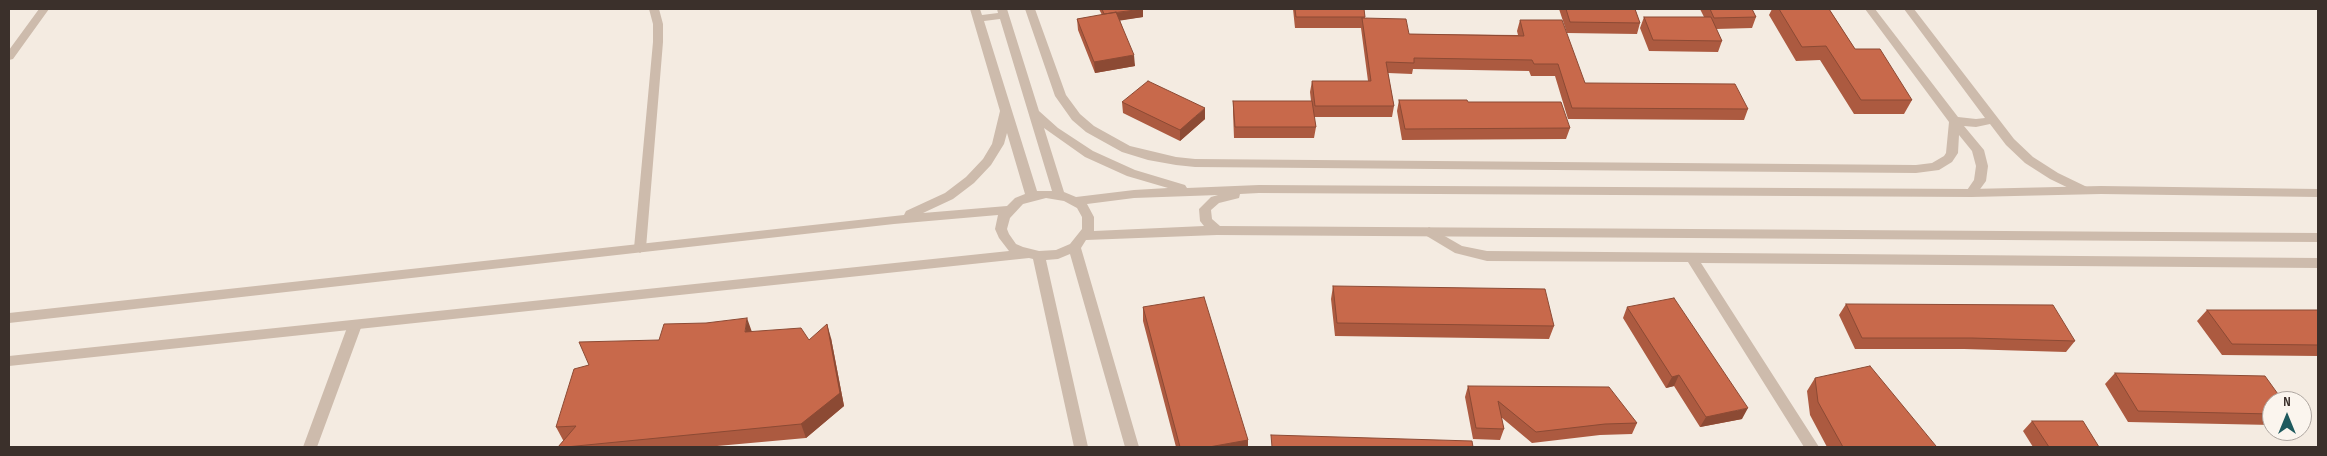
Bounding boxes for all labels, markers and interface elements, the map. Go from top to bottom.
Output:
north arrow [2262,391,2312,441]
text: N [2283,393,2291,410]

